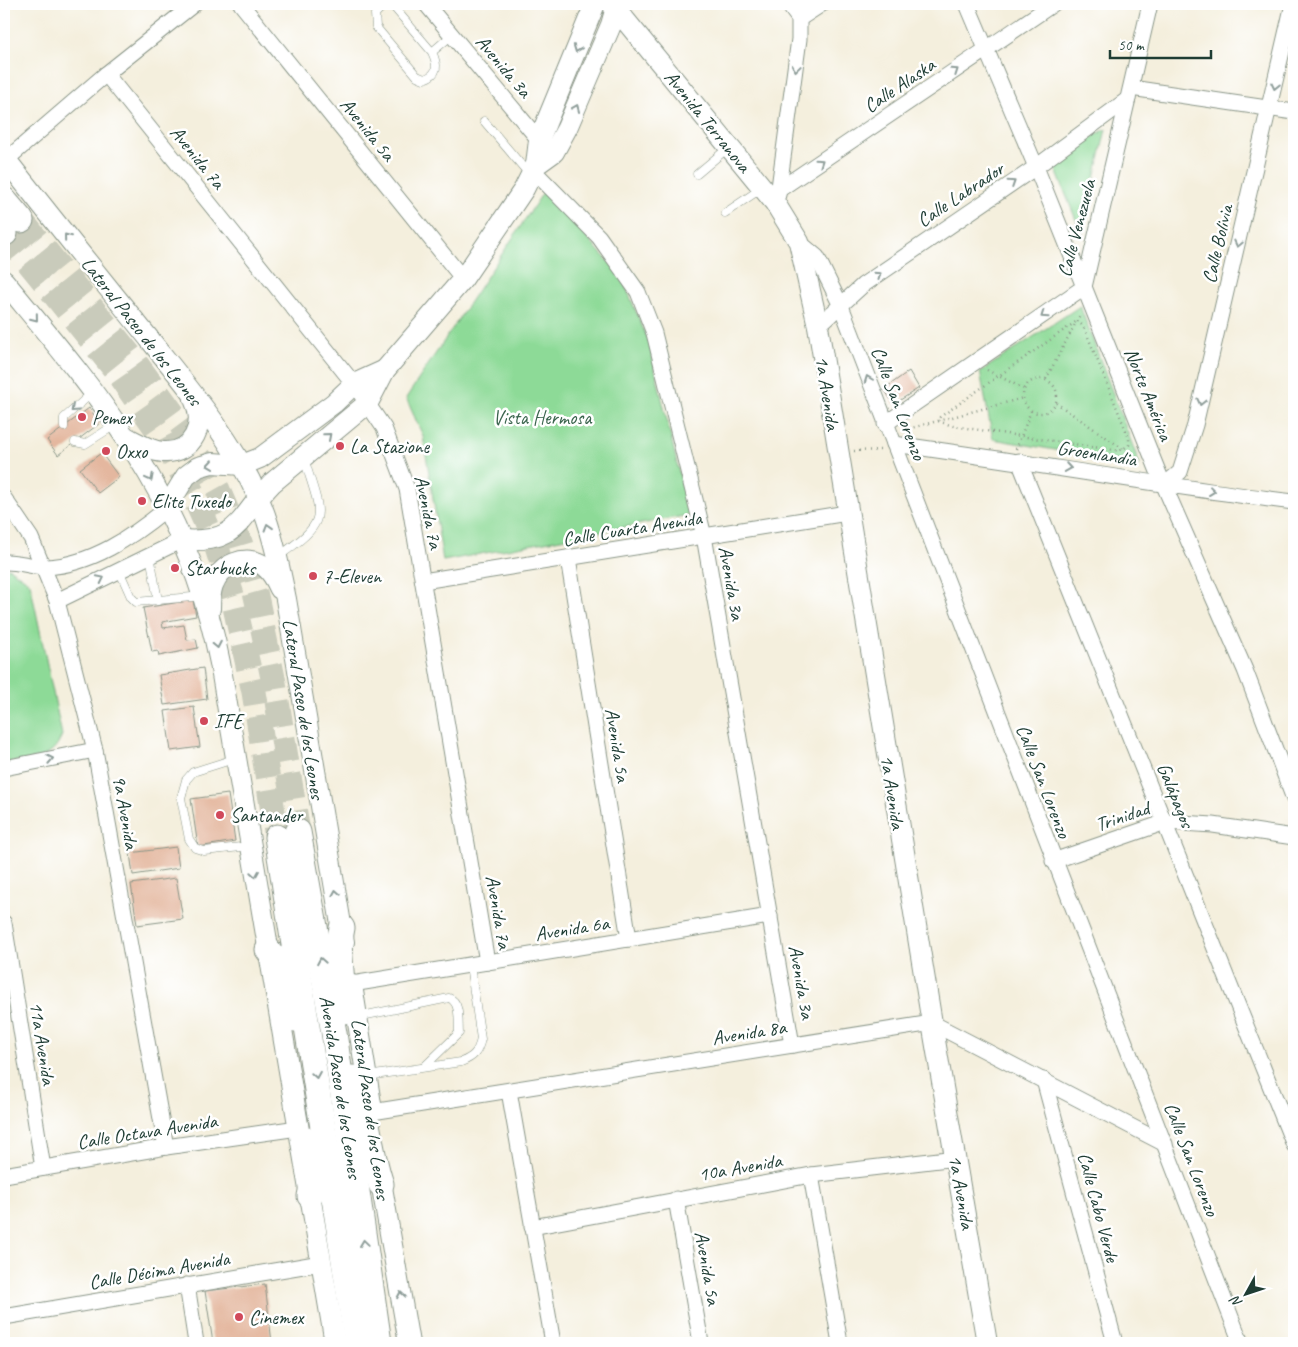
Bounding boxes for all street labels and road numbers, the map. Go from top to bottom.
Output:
street label: Avenida 3a [470,30,538,104]
street label: Calle Alaska [859,52,941,118]
street label: Avenida Terranova [659,65,757,178]
street label: Avenida 5a [334,93,402,167]
street label: Avenida 7a [164,121,232,195]
street label: Calle Labrador [912,155,1010,233]
street label: Calle Venezuela [1051,175,1102,280]
street label: Calle Bolivia [1196,201,1239,286]
street label: Lateral Paseo de los Leones [76,252,209,412]
street label: Calle San Lorenzo [865,343,932,464]
street label: Norte América [1119,344,1179,446]
street label: 1a Avenida [809,354,846,433]
street label: Groenlandia [1056,435,1140,472]
street label: Avenida 7a [409,473,449,552]
street label: Calle Cuarta Avenida [561,505,705,552]
street label: Avenida 3a [713,544,750,623]
street label: Lateral Paseo de los Leones [277,617,330,803]
street label: Avenida 5a [599,706,636,785]
street label: Calle San Lorenzo [1010,721,1077,842]
street label: 1a Avenida [874,753,911,832]
street label: Galápagos [1151,759,1201,833]
street label: 9a Avenida [107,773,145,852]
street label: Trinidad [1092,795,1155,837]
street label: Avenida 7a [480,873,517,952]
street label: Avenida 6a [533,910,612,947]
street label: Avenida 3a [783,943,820,1022]
street label: Avenida Paseo de los Leones [314,994,368,1182]
street label: 11a Avenida [24,1000,62,1088]
street label: Avenida 8a [710,1014,789,1051]
street label: Lateral Paseo de los Leones [345,1017,396,1203]
street label: Calle San Lorenzo [1158,1099,1225,1220]
street label: Calle Octava Avenida [75,1108,220,1155]
street label: 10a Avenida [697,1148,785,1187]
street label: Calle Cabo Verde [1072,1150,1126,1266]
street label: 1a Avenida [943,1153,981,1232]
street label: Avenida 5a [689,1229,726,1308]
street label: Calle Décima Avenida [87,1246,233,1295]

